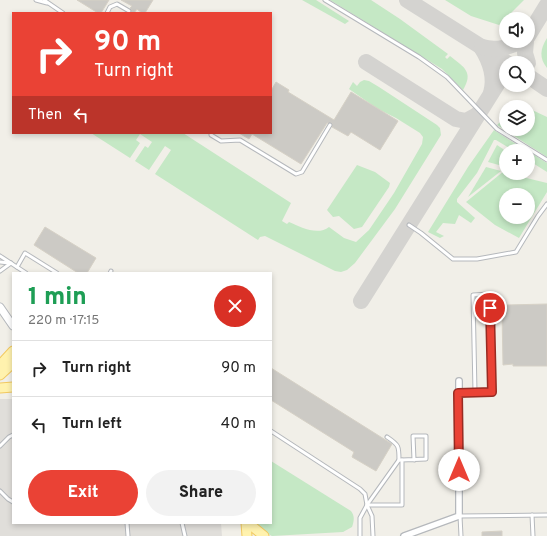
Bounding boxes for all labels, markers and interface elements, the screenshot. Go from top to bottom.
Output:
map controls [499,12,535,224]
button: sound [499,12,535,48]
text: 90 m [94,25,161,61]
icon: right [28,28,80,80]
button: search [499,56,535,92]
text: Turn right [94,60,174,83]
button: layers [499,100,535,136]
icon: left [70,104,92,126]
text: Then [28,106,62,125]
button: + [499,144,535,180]
button: − [499,188,535,224]
text: 1 min [28,283,87,313]
button: close [214,285,256,327]
pin [473,291,507,325]
icon: arrive [479,297,501,319]
text: 220 m · 17:15 [28,313,99,329]
icon: right [28,358,50,380]
text: Turn right [62,359,131,378]
text: 90 m [221,359,256,378]
icon: left [28,414,50,436]
text: Turn left [62,415,122,434]
text: 40 m [221,415,256,434]
position arrow [438,449,480,491]
button: Exit [28,470,138,516]
button: Share [146,470,256,516]

